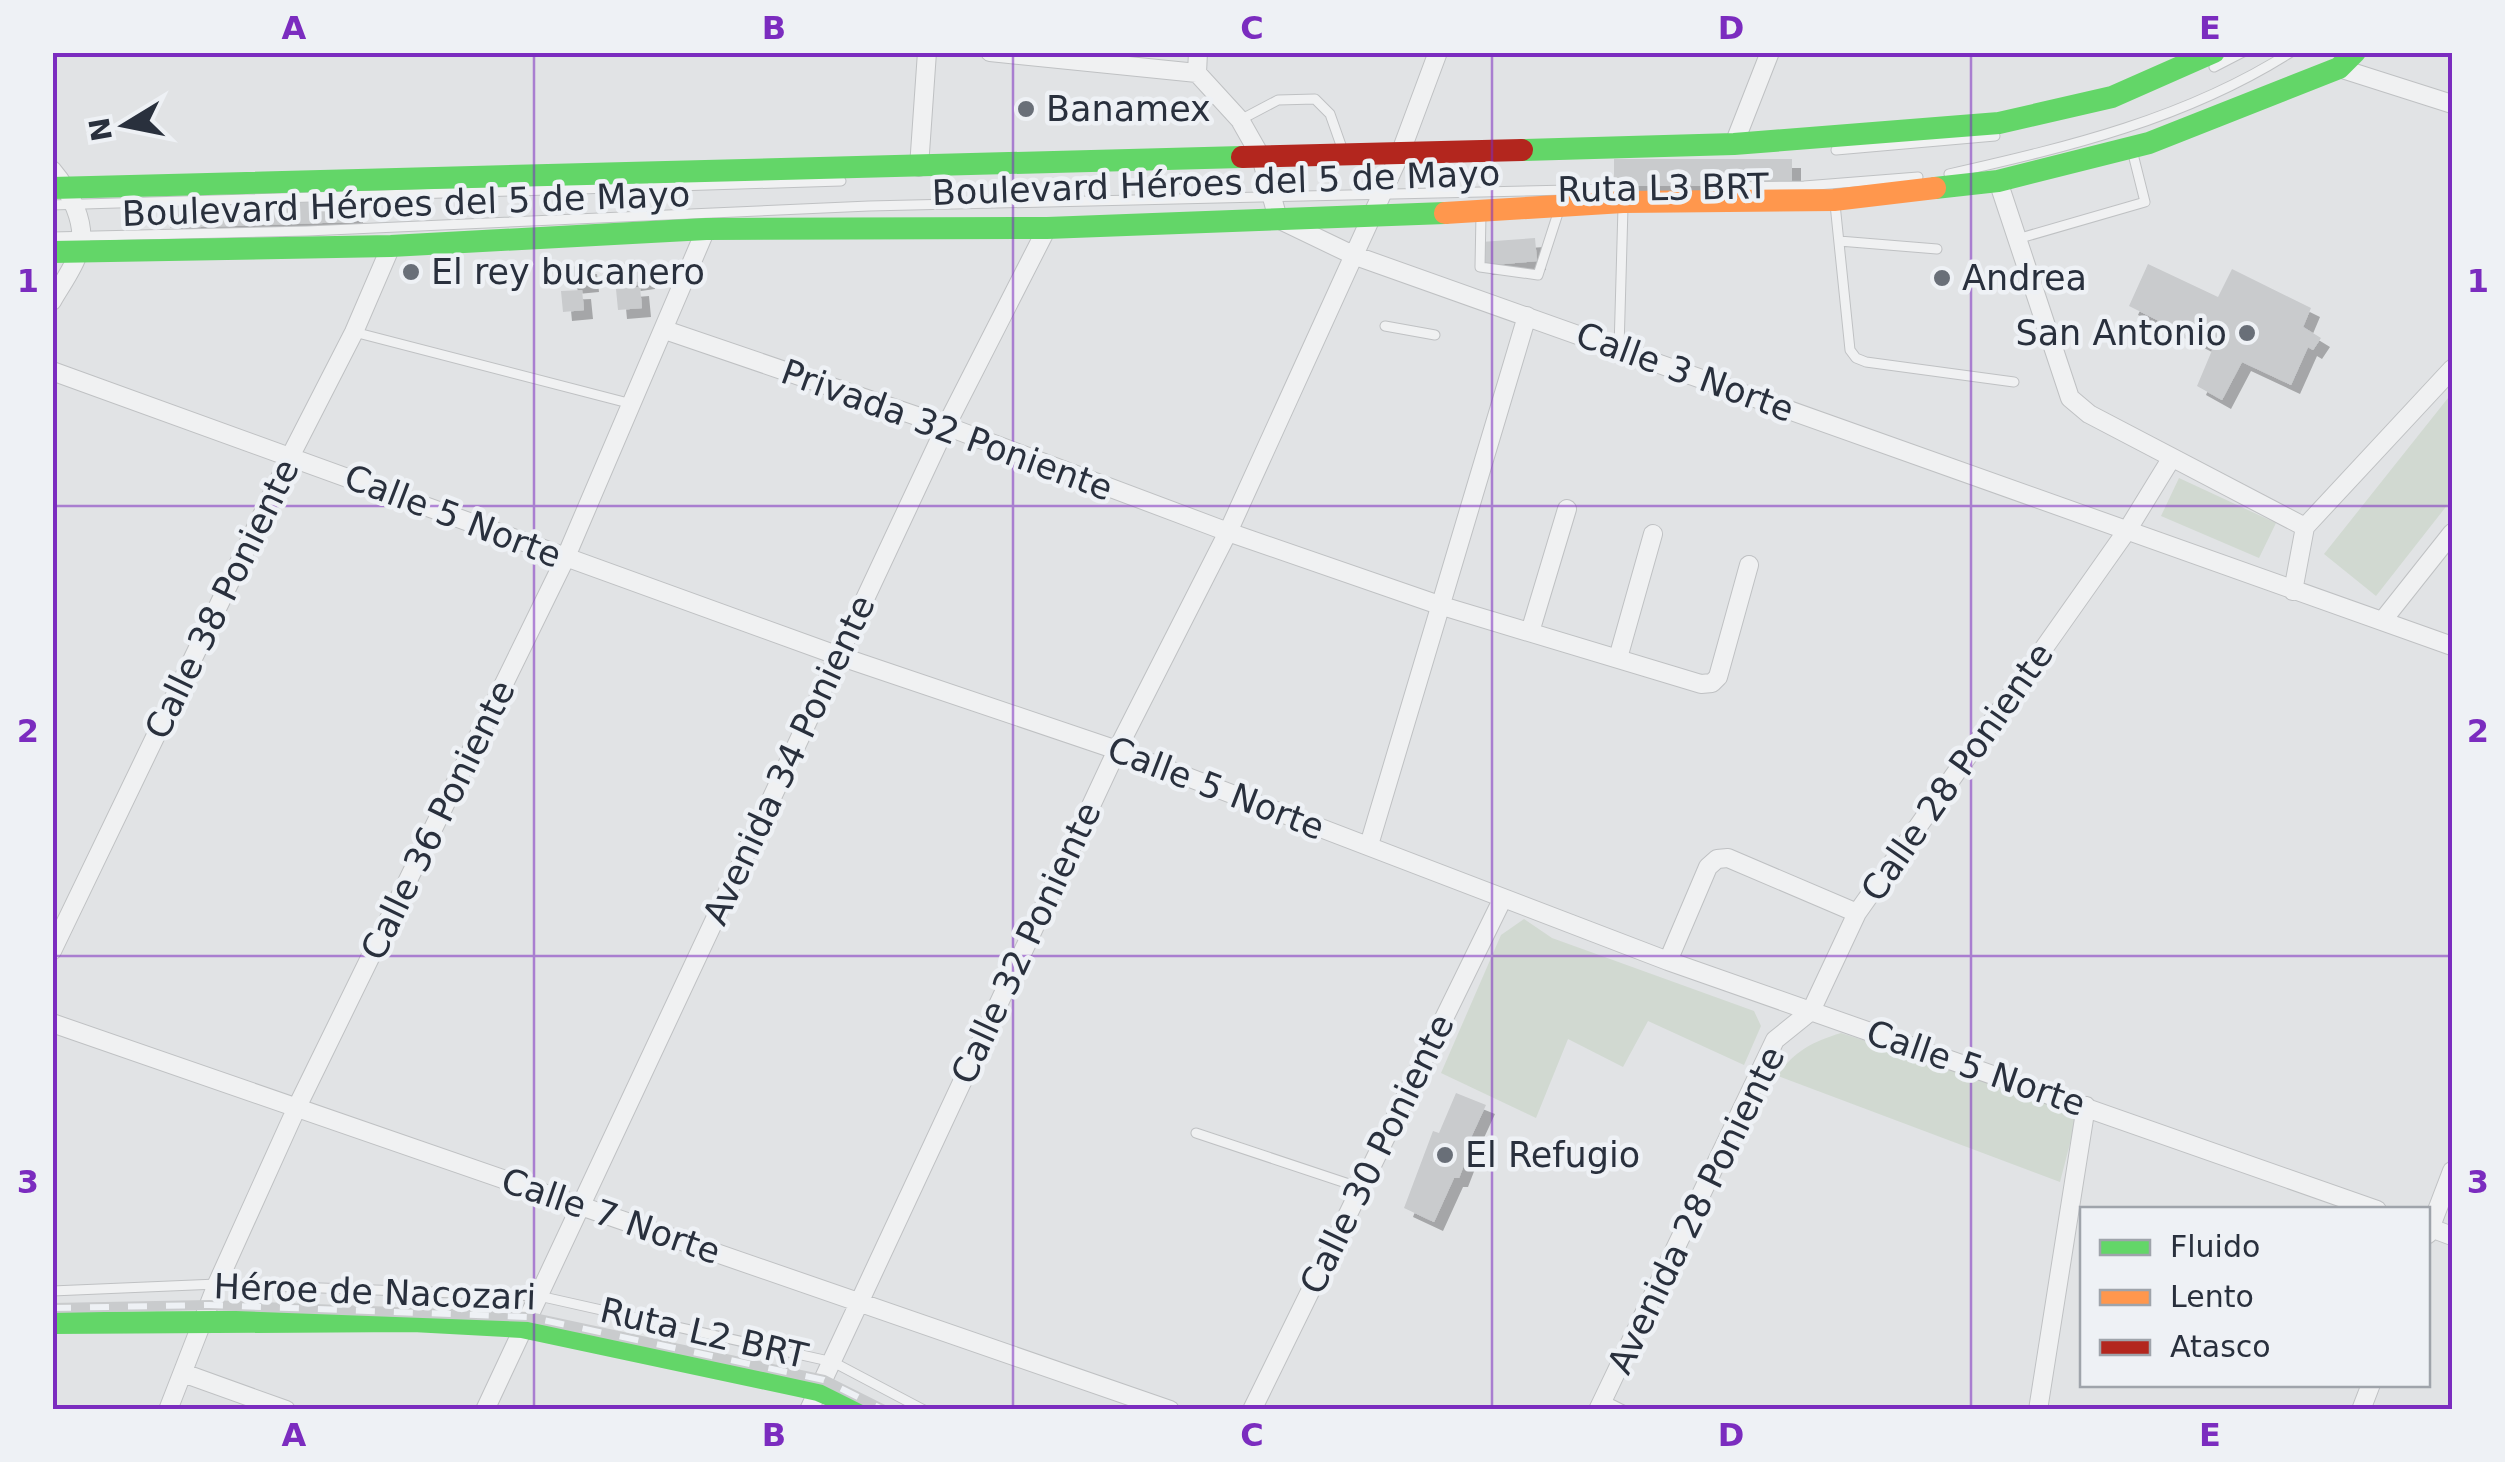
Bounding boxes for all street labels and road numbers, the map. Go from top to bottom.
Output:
street label: Boulevard Héroes del 5 de Mayo [931,153,1501,213]
street label: Ruta L3 BRT [1557,166,1770,210]
street label: Boulevard Héroes del 5 de Mayo [121,174,691,234]
street label: Calle 3 Norte [1571,314,1799,430]
street label: Privada 32 Poniente [776,351,1118,509]
street label: Calle 38 Poniente [137,453,307,745]
street label: Calle 5 Norte [339,456,567,576]
street label: Avenida 34 Poniente [695,589,883,931]
street label: Calle 28 Poniente [1853,635,2061,909]
street label: Calle 36 Poniente [353,674,523,966]
street label: Calle 5 Norte [1102,728,1330,848]
street label: Calle 32 Poniente [943,796,1109,1090]
street label: Calle 30 Poniente [1292,1008,1462,1300]
street label: Calle 5 Norte [1861,1012,2091,1124]
street label: Avenida 28 Poniente [1599,1040,1793,1380]
street label: Calle 7 Norte [496,1160,726,1272]
street label: Héroe de Nacozari [213,1266,537,1318]
street label: Ruta L2 BRT [597,1290,812,1376]

